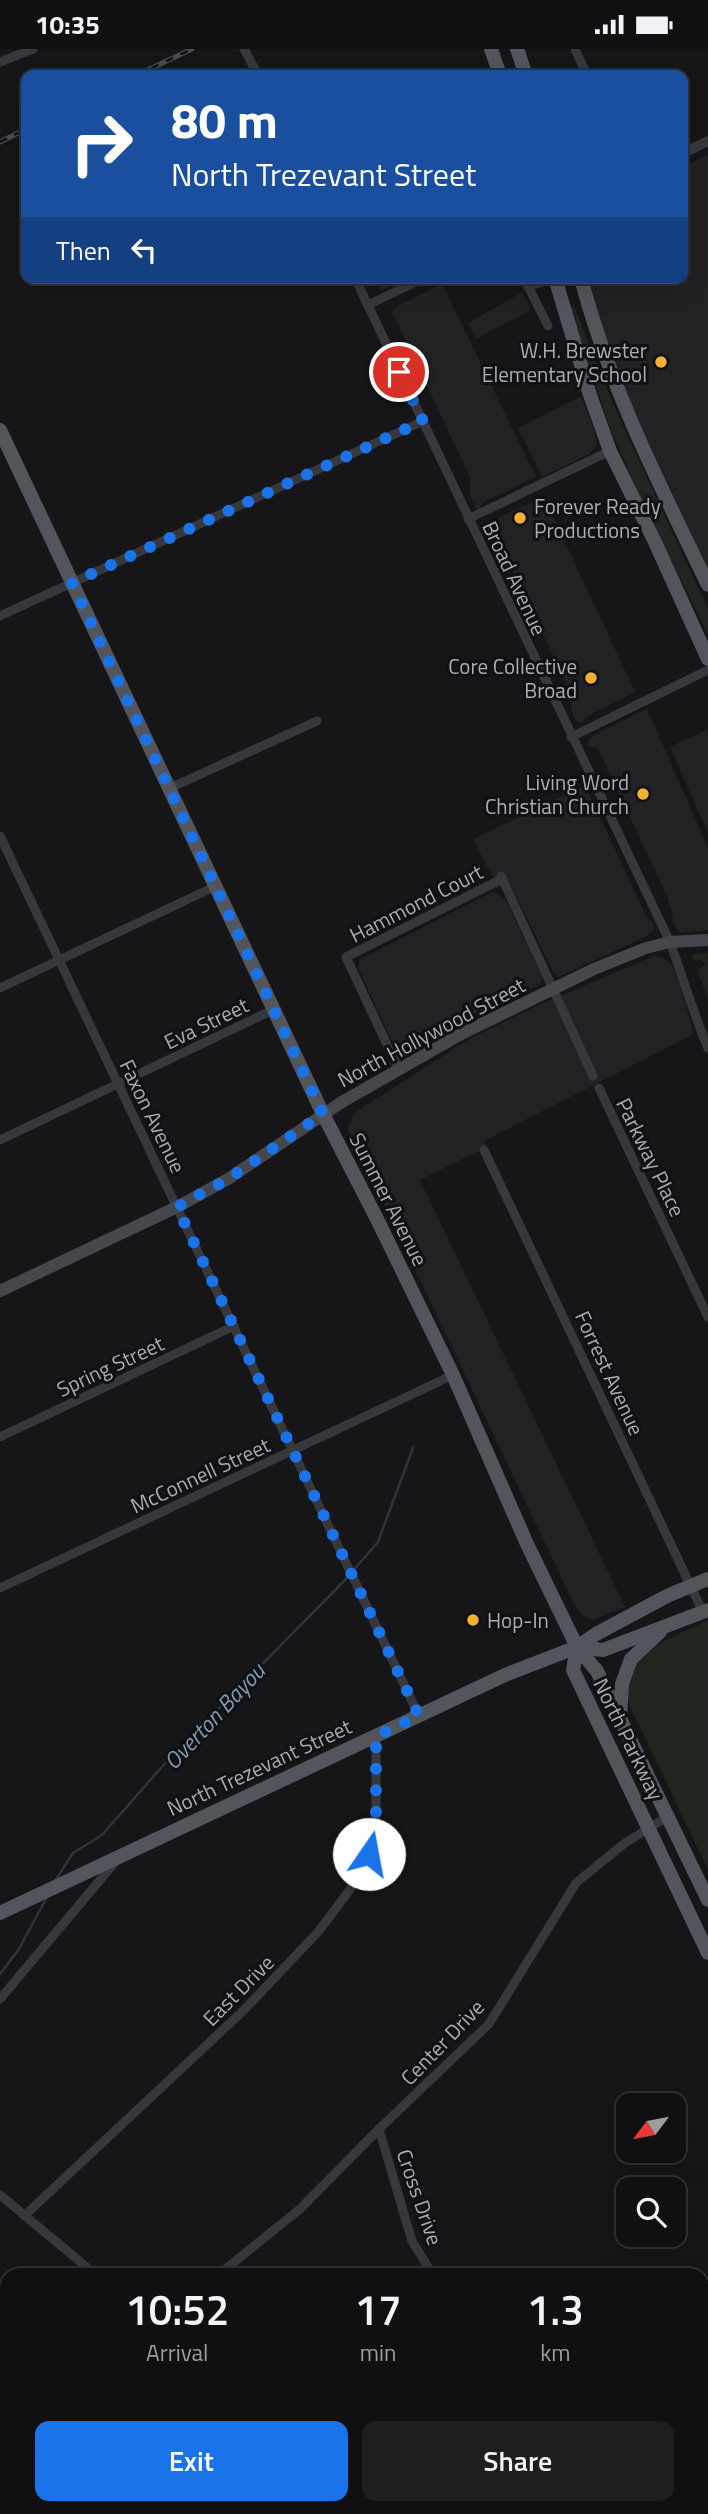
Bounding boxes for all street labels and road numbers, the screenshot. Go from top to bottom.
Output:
street label: Broad Avenue [475,515,555,641]
street label: Hammond Court [344,855,489,950]
street label: North Hollywood Street [331,969,531,1095]
street label: Eva Street [158,988,254,1057]
street label: Faxon Avenue [112,1054,194,1178]
street label: Parkway Place [608,1092,694,1222]
street label: Summer Avenue [342,1127,436,1271]
street label: Forrest Avenue [567,1305,653,1441]
street label: Spring Street [51,1327,170,1405]
street label: McConnell Street [125,1428,276,1521]
street label: North Parkway [586,1672,672,1806]
street label: North Trezevant Street [161,1710,357,1824]
street label: East Drive [195,1947,281,2033]
street label: Center Drive [393,1992,491,2092]
street label: Cross Drive [389,2145,451,2249]

